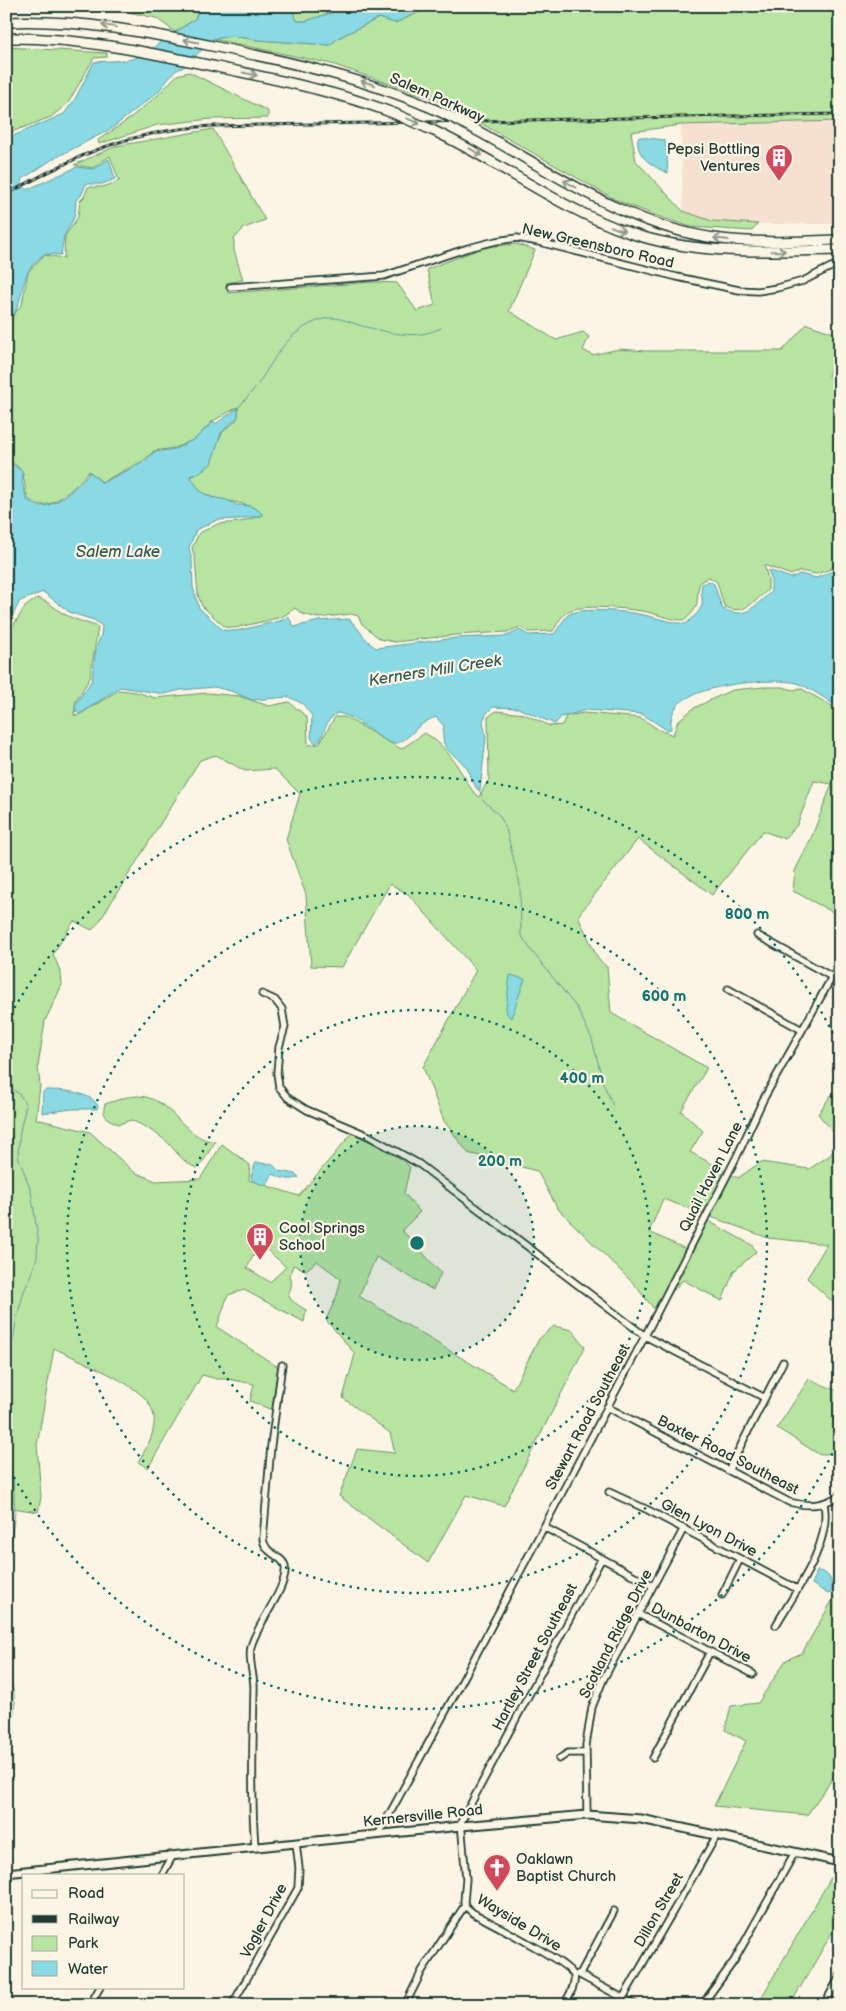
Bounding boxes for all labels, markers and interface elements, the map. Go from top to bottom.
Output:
one-way arrow [101,21,117,31]
one-way arrow [183,36,199,46]
street label: Salem Parkway [387,69,487,127]
one-way arrow [241,70,257,79]
one-way arrow [360,78,376,87]
one-way arrow [405,117,420,127]
place label: Pepsi Bottling Ventures [667,140,761,176]
building icon: Pepsi Bottling Ventures [764,143,794,182]
one-way arrow [468,147,482,157]
one-way arrow [563,178,577,188]
street label: New Greensboro Road [520,219,676,273]
one-way arrow [610,225,626,234]
one-way arrow [713,234,729,244]
one-way arrow [770,246,786,256]
water label: Salem Lake [76,543,160,562]
water label: Kerners Mill Creek [367,651,504,691]
text: 800 m [725,905,769,924]
text: 600 m [642,987,687,1006]
text: 400 m [560,1069,604,1088]
street label: Quail Haven Lane [675,1119,747,1235]
text: 200 m [478,1152,522,1171]
place label: Cool Springs School [279,1219,366,1255]
building icon: Cool Springs School [245,1222,275,1261]
centre of rings [408,1234,426,1252]
street label: Stewart Road Southeast [541,1340,635,1493]
street label: Baxter Road Southeast [654,1411,802,1499]
street label: Glen Lyon Drive [657,1495,761,1561]
street label: Scotland Ridge Drive [575,1566,657,1702]
street label: Hartley Street Southeast [488,1580,582,1734]
street label: Dunbarton Drive [648,1599,754,1667]
street label: Kernersville Road [362,1800,484,1832]
place label: Oaklawn Baptist Church [516,1850,616,1886]
church icon: Oaklawn Baptist Church [482,1853,512,1892]
street label: Dillon Street [630,1869,688,1951]
legend [22,1874,185,1988]
street label: Vogler Drive [236,1880,292,1962]
text: Road [68,1884,104,1903]
street label: Wayside Drive [473,1890,565,1956]
text: Railway [68,1910,119,1929]
text: Park [68,1934,99,1953]
text: Water [68,1960,108,1979]

